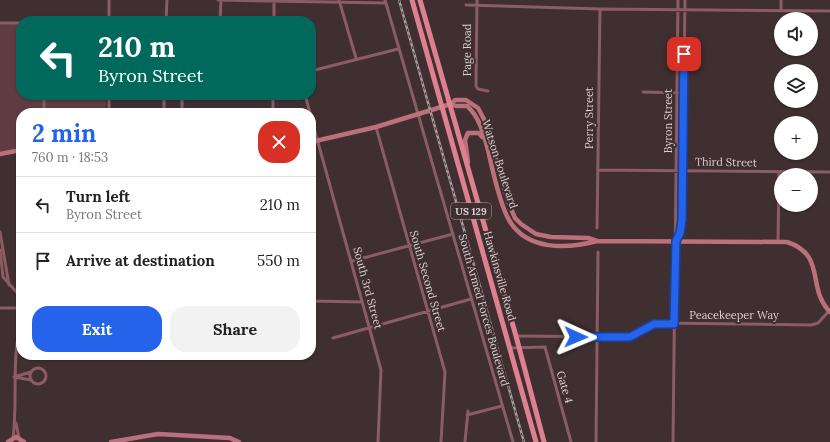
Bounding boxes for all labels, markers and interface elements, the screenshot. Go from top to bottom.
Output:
map controls [774,12,818,212]
button: sound [774,12,818,56]
street label: Page Road [460,23,474,76]
text: 210 m [98,29,175,65]
icon: left [32,32,84,84]
pin [667,37,701,71]
icon: arrive [673,43,695,65]
text: Byron Street [98,64,203,87]
button: layers [774,64,818,108]
street label: Perry Street [582,86,596,149]
street label: Byron Street [661,88,675,153]
button: + [774,116,818,160]
text: 2 min [32,118,96,149]
street label: Watson Boulevard [479,118,521,211]
button: close [258,121,300,163]
text: 760 m · 18:53 [32,149,108,166]
street label: Third Street [695,154,758,170]
button: − [774,168,818,212]
text: Turn left [66,187,130,206]
icon: left [32,194,54,216]
text: 210 m [260,195,300,214]
road number: US 129 [451,203,491,219]
text: Byron Street [66,206,142,223]
street label: South Second Street [407,229,449,334]
street label: Hawkinsville Road [481,230,520,323]
street label: South Armed Forces Boulevard [456,232,513,388]
street label: South 3rd Street [350,245,386,331]
icon: arrive [32,250,54,272]
text: Arrive at destination [66,251,215,270]
text: 550 m [257,251,300,270]
button: Exit [32,306,162,352]
button: Share [170,306,300,352]
street label: Peacekeeper Way [689,308,779,322]
position arrow [555,316,597,358]
street label: Gate 4 [554,369,576,405]

